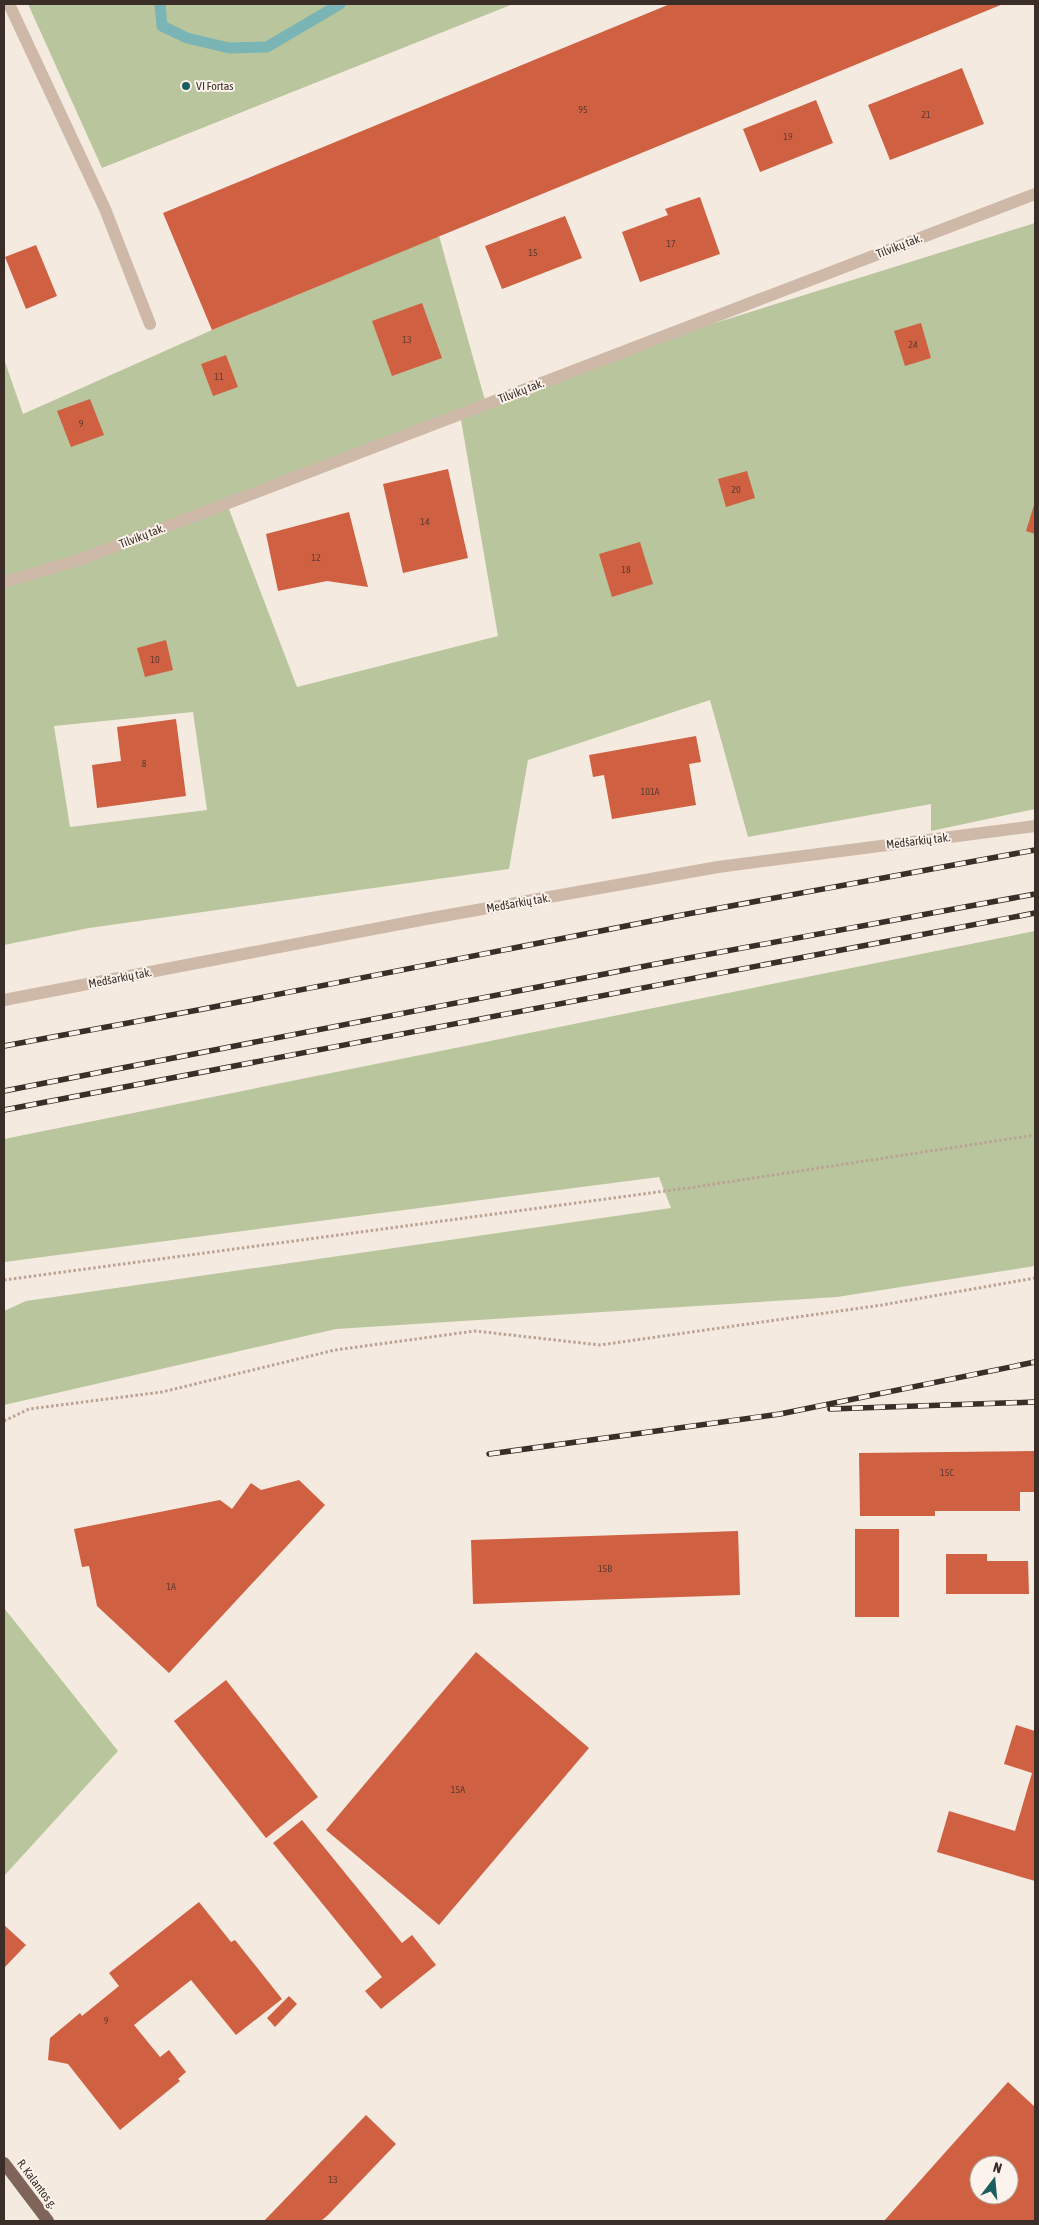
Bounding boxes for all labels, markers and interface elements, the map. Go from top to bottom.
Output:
place label: VI Fortas [196,79,234,93]
marker: VI Fortas [180,80,192,92]
house number: 95 [578,104,588,115]
house number: 21 [921,109,931,120]
house number: 19 [783,131,793,142]
street label: Tilvikų tak. [874,231,924,261]
house number: 17 [666,238,676,249]
house number: 15 [528,247,538,258]
house number: 13 [402,334,412,345]
house number: 24 [908,339,918,350]
house number: 11 [214,371,224,382]
street label: Tilvikų tak. [496,376,546,406]
house number: 9 [79,418,84,429]
house number: 20 [731,484,741,495]
house number: 14 [420,516,430,527]
street label: Tilvikų tak. [117,521,167,551]
house number: 12 [311,552,321,563]
house number: 18 [621,564,631,575]
house number: 10 [150,654,160,665]
house number: 8 [142,758,147,769]
house number: 101A [641,786,660,797]
street label: Medšarkių tak. [885,830,951,852]
street label: Medšarkių tak. [485,891,551,915]
street label: Medšarkių tak. [87,965,153,991]
house number: 15C [940,1467,954,1478]
house number: 15B [598,1563,612,1574]
house number: 1A [166,1581,176,1592]
house number: 15A [451,1784,465,1795]
house number: 9 [104,2015,109,2026]
north arrow [969,2155,1019,2205]
street label: R. Kalantos g. [14,2157,60,2211]
text: N [991,2159,1004,2176]
house number: 13 [328,2174,338,2185]

